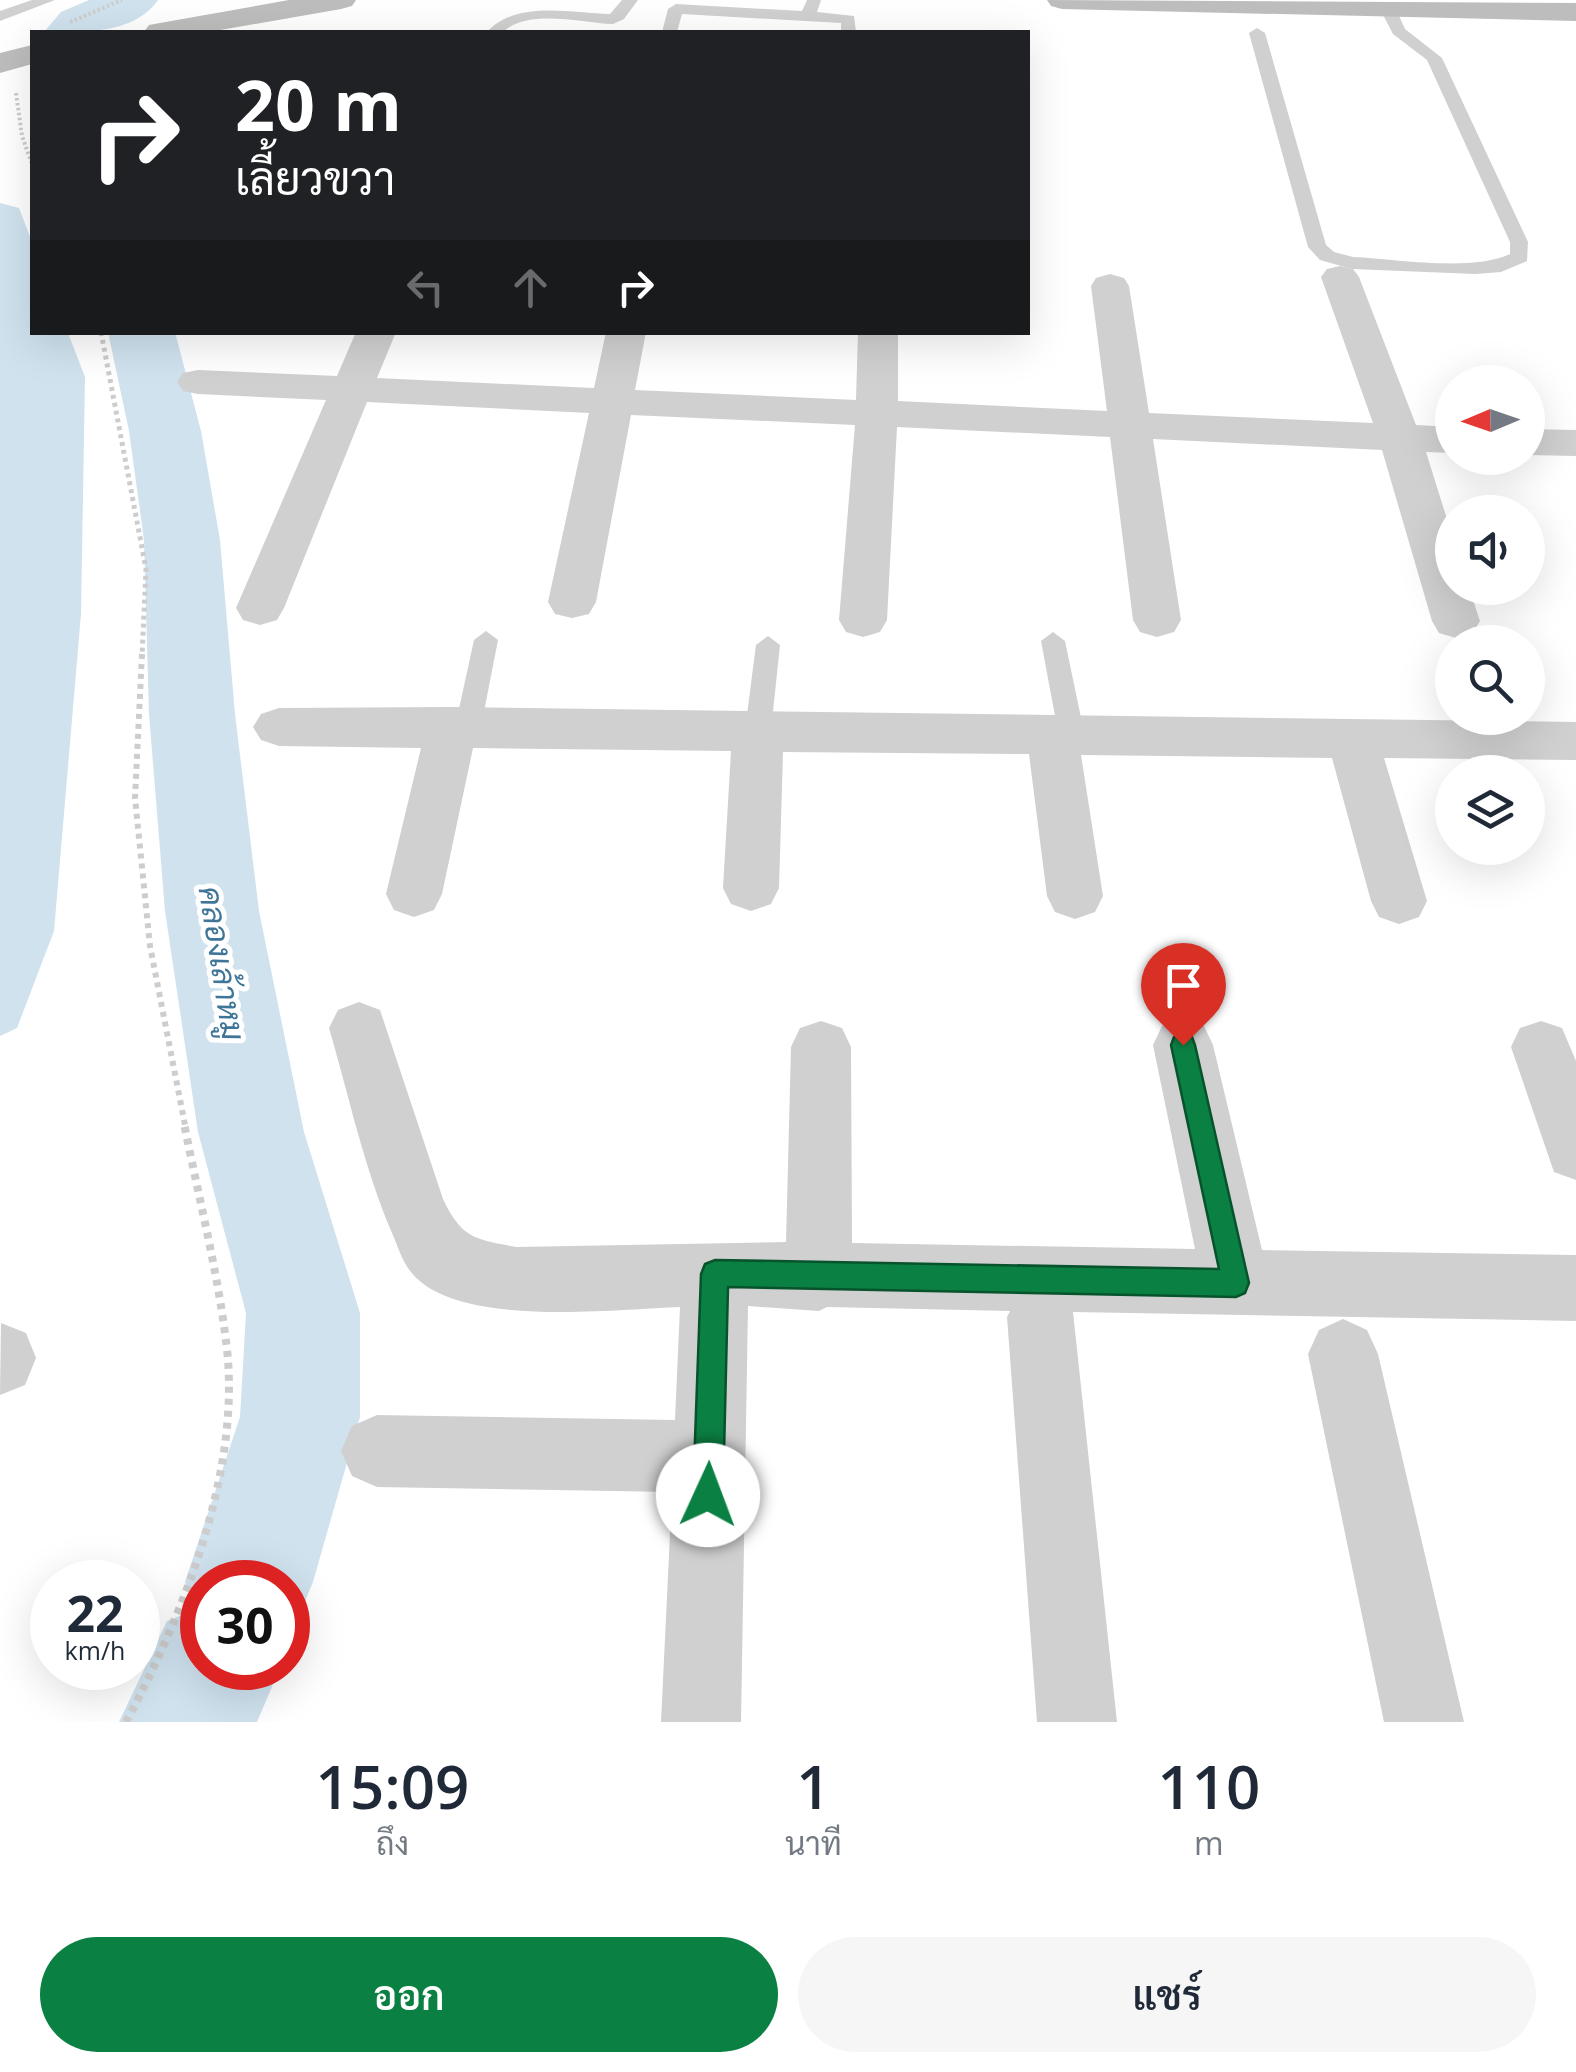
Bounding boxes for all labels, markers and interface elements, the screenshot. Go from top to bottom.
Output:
text: 20 m [235,56,402,152]
icon: right [70,70,200,200]
text: เลี้ยวขวา [235,147,395,208]
icon: left [398,260,453,315]
icon: ahead [503,260,558,315]
icon: right [608,260,663,315]
north arrow [1435,365,1545,475]
map controls [1435,365,1545,865]
button: sound [1435,495,1545,605]
button: search [1435,625,1545,735]
button: layers [1435,755,1545,865]
water label: คลองเล้าหมู [188,883,256,1044]
pin [1141,943,1226,1046]
icon: arrive [1156,958,1211,1013]
position arrow [656,1443,760,1547]
speed limit sign: 30 [180,1560,310,1690]
text: 22 [66,1579,124,1647]
text: km/h [65,1633,125,1667]
text: 15:09 [316,1745,469,1827]
text: 1 [796,1745,831,1827]
text: 110 [1157,1745,1260,1827]
text: ถึง [376,1821,409,1864]
text: นาที [785,1821,842,1864]
text: m [1194,1821,1224,1864]
button: ออก [40,1937,778,2052]
button: แชร์ [798,1937,1536,2052]

